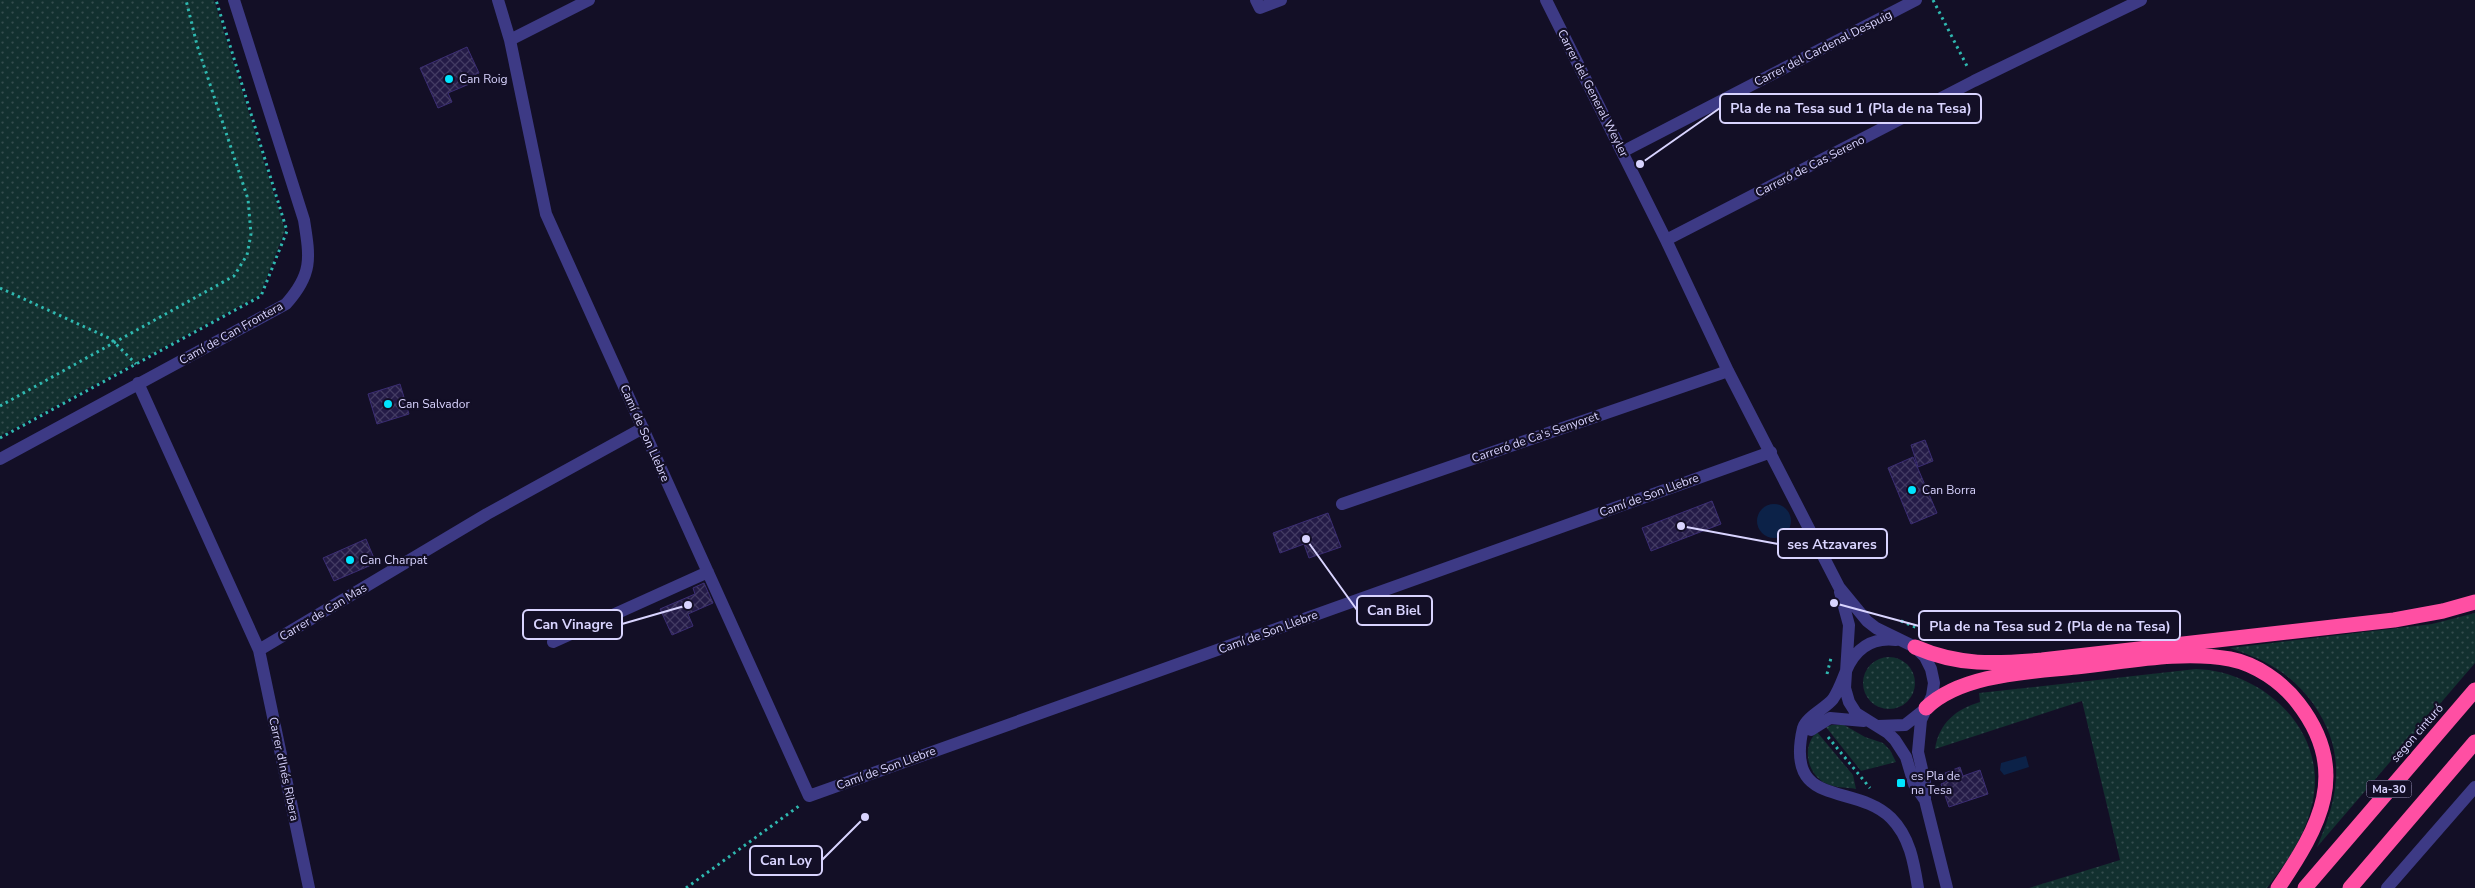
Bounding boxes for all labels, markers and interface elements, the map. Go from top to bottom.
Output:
street label: Carrer del Cardenal Despuig [1751,6,1895,90]
street label: Carrer del General Weyler [1554,26,1633,160]
place label: Can Roig [459,71,508,87]
marker: Can Roig [443,73,455,85]
callout: Pla de na Tesa sud 1 (Pla de na Tesa) [1720,94,1981,123]
text: Pla de na Tesa sud 1 (Pla de na Tesa) [1730,99,1972,118]
street label: Carreró de Cas Sereno [1753,131,1868,200]
street label: Camí de Can Frontera [176,298,286,368]
street label: Camí de Son Llebre [616,382,674,484]
place label: Can Salvador [398,396,470,412]
marker: Can Salvador [382,398,394,410]
street label: Carreró de Ca's Senyoret [1469,407,1601,466]
street label: Camí de Son Llebre [1597,470,1701,520]
place label: Can Borra [1922,482,1976,498]
marker: Can Borra [1906,484,1918,496]
callout: ses Atzavares [1778,529,1887,558]
text: ses Atzavares [1787,535,1877,554]
place label: Can Charpat [360,552,428,568]
marker: Can Charpat [344,554,356,566]
street label: Carrer de Can Mas [276,579,370,644]
callout: Can Biel [1357,596,1432,625]
text: Can Biel [1367,601,1422,620]
street label: Camí de Son Llebre [1216,607,1320,657]
callout: Can Vinagre [523,610,622,639]
callout: Pla de na Tesa sud 2 (Pla de na Tesa) [1919,611,2180,640]
text: Can Vinagre [533,615,613,634]
text: Pla de na Tesa sud 2 (Pla de na Tesa) [1929,617,2171,636]
street label: segon cinturó [2387,700,2447,766]
street label: Carrer d'Inés Ribera [265,715,303,823]
street label: Camí de Son Llebre [834,743,938,793]
place label: es Pla de na Tesa [1911,768,1960,798]
marker: es Pla de na Tesa [1895,777,1907,789]
road number: Ma-30 [2366,781,2412,798]
callout: Can Loy [750,846,822,875]
text: Can Loy [760,851,813,870]

